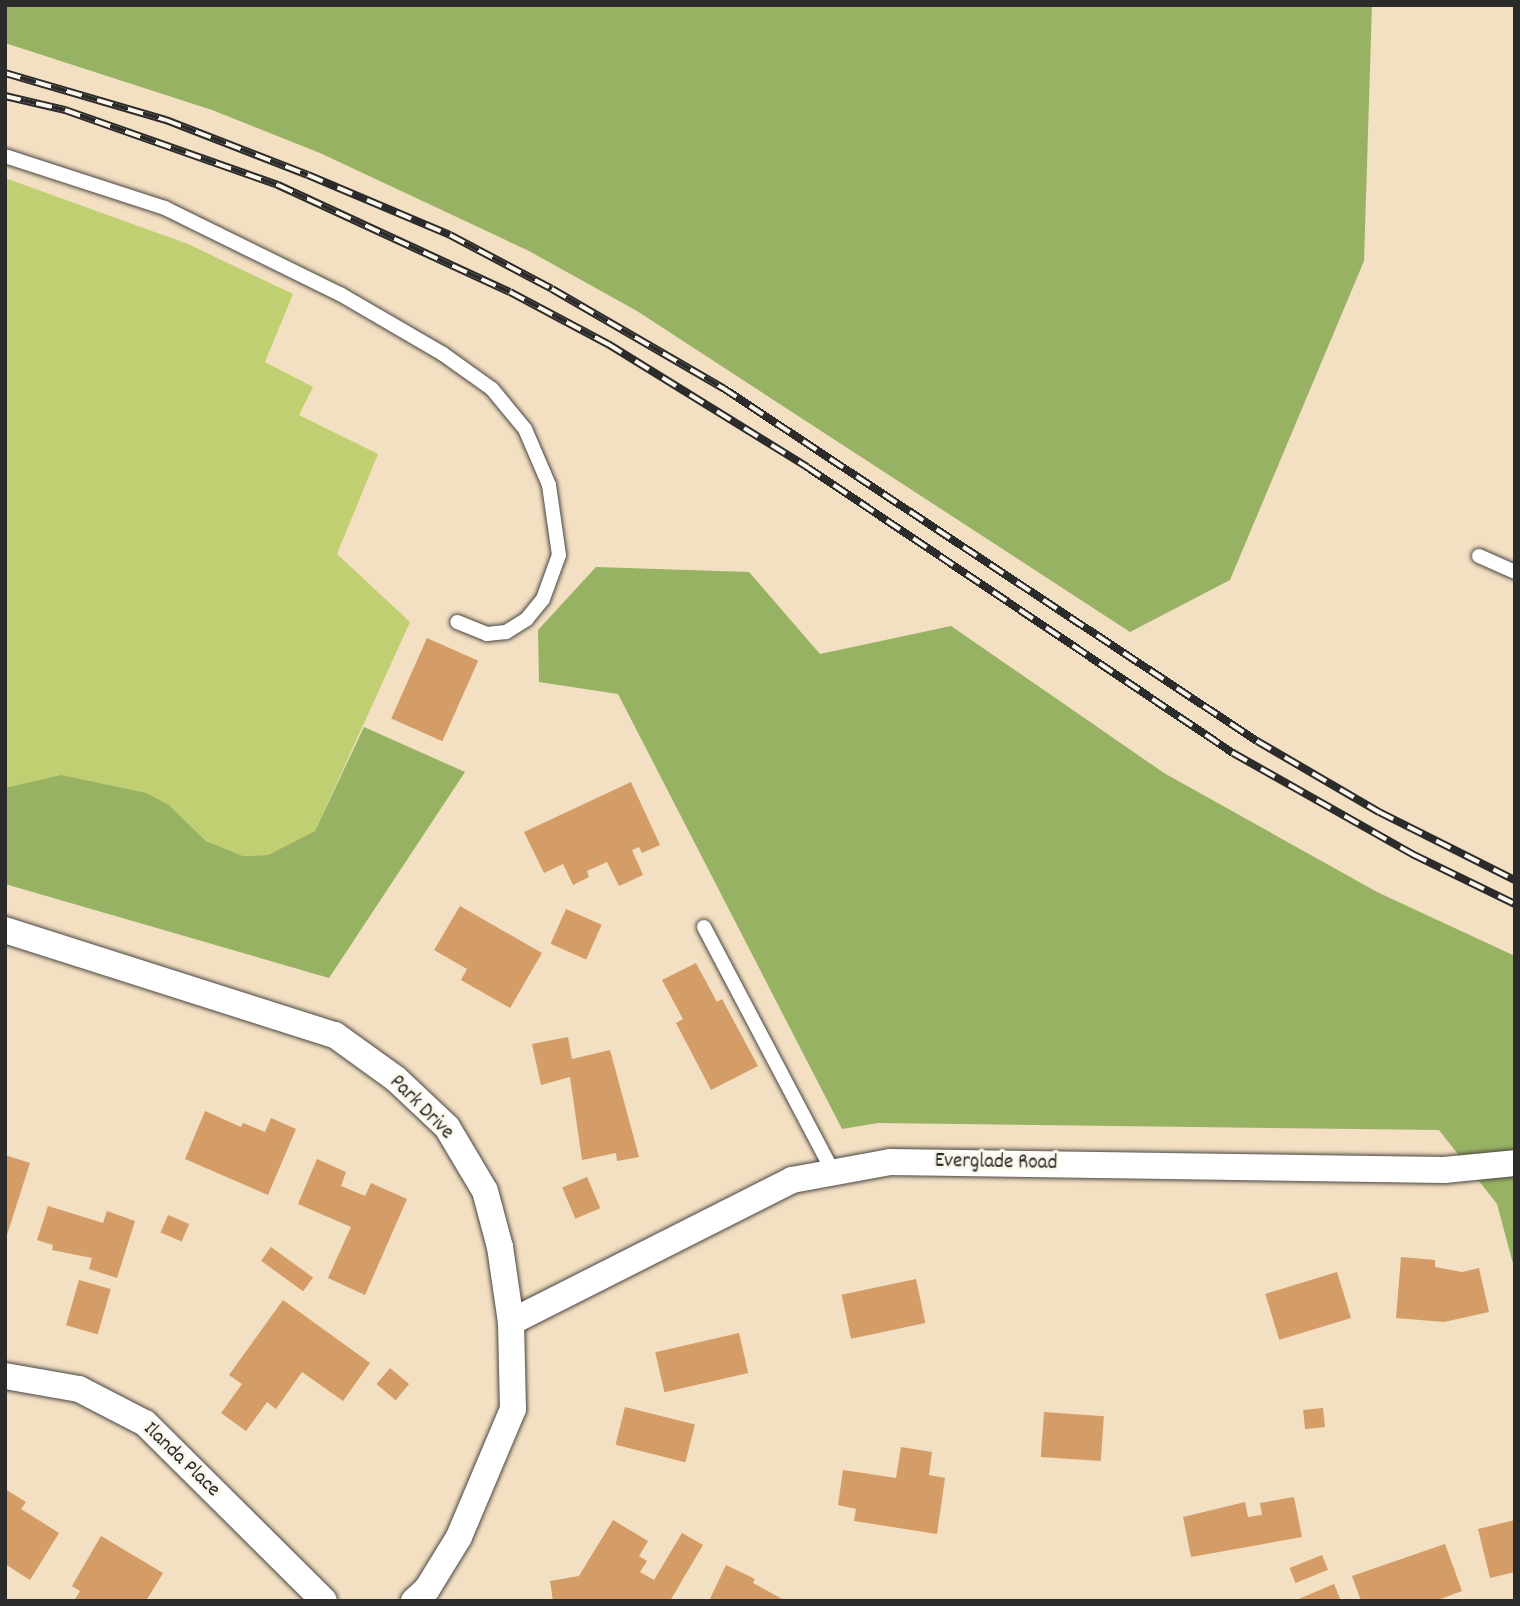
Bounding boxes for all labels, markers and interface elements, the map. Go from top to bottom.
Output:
street label: Park Drive [383,1070,459,1146]
street label: Everglade Road [935,1149,1057,1177]
street label: Ilanda Place [137,1417,225,1503]

